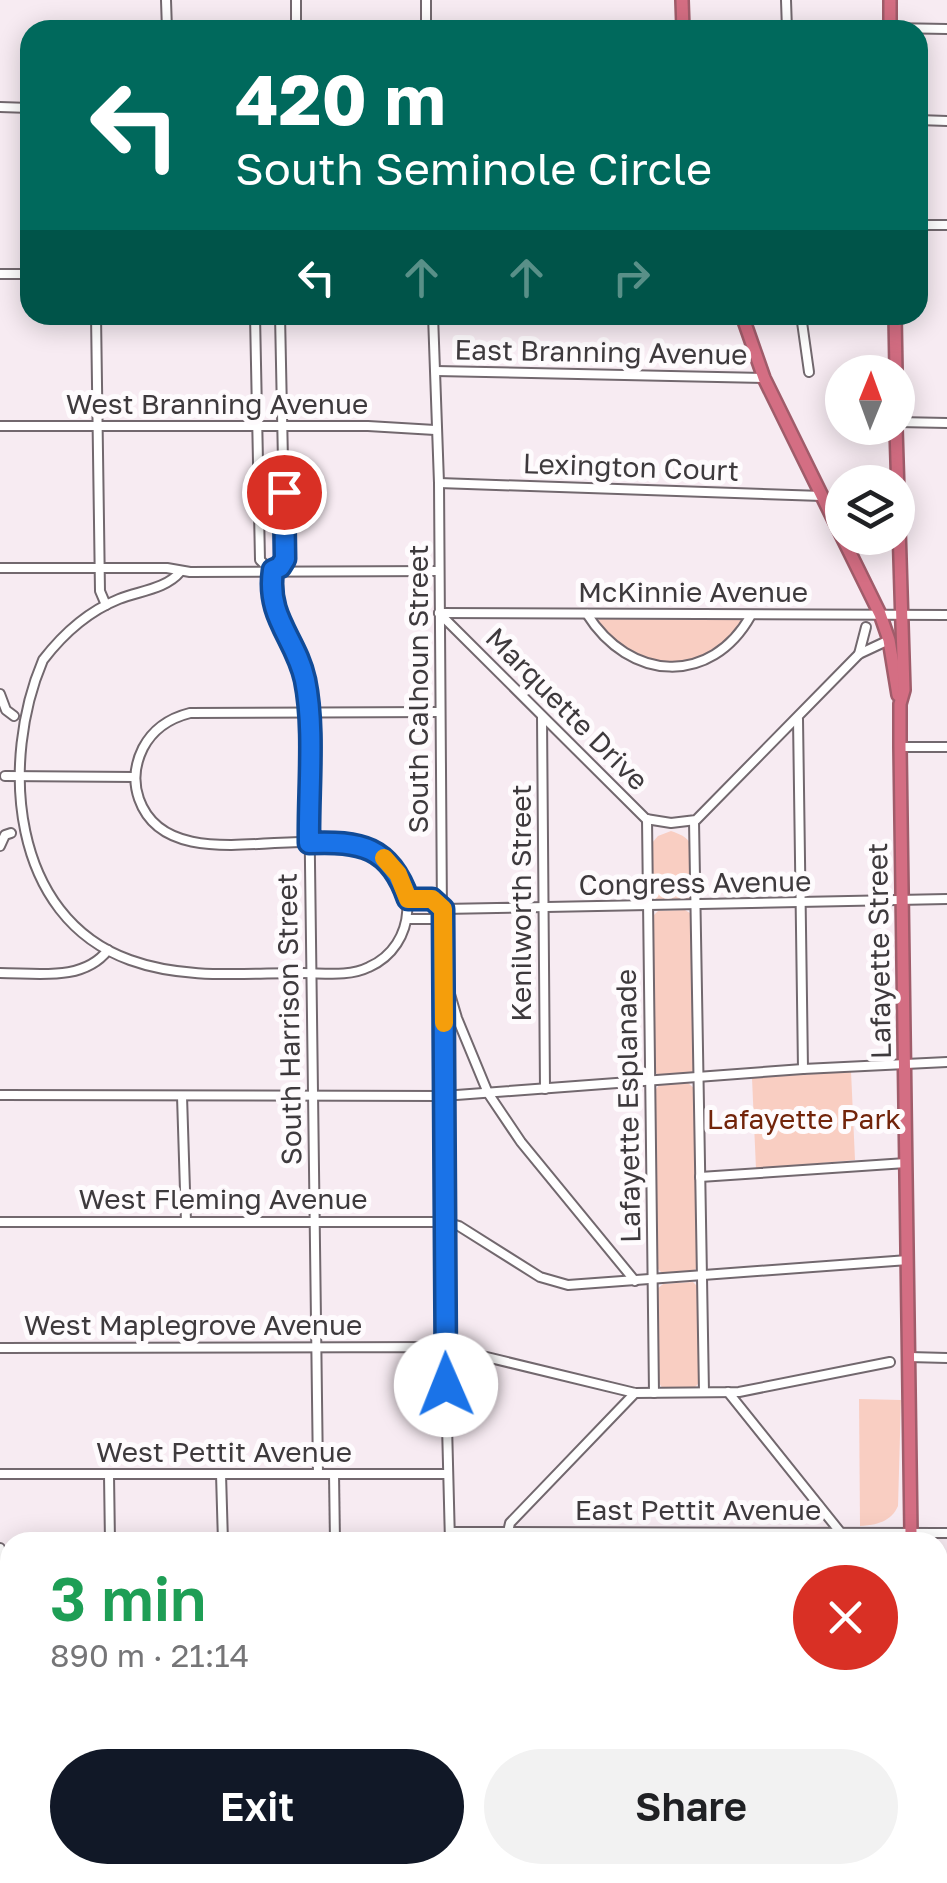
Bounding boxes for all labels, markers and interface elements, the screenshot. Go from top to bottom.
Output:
text: 420 m [235,56,446,140]
icon: left [70,60,200,190]
text: South Seminole Circle [235,141,712,195]
icon: left [289,250,344,305]
icon: ahead [394,250,449,305]
icon: ahead [499,250,554,305]
icon: right [604,250,659,305]
street label: East Branning Avenue [454,332,748,371]
north arrow [825,355,915,445]
map controls [825,355,915,555]
street label: West Branning Avenue [66,387,368,420]
street label: Lexington Court [522,446,740,487]
pin [242,450,327,535]
icon: arrive [257,465,312,520]
button: layers [825,465,915,555]
street label: South Calhoun Street [401,545,434,833]
street label: McKinnie Avenue [578,575,808,608]
street label: Marquette Drive [479,621,655,797]
street label: Kenilworth Street [504,784,537,1022]
street label: Lafayette Street [860,842,897,1060]
street label: Congress Avenue [578,864,812,901]
street label: South Harrison Street [269,873,308,1165]
street label: Lafayette Esplanade [609,969,646,1243]
park label: Lafayette Park [707,1102,901,1135]
street label: West Fleming Avenue [78,1182,368,1215]
street label: West Maplegrove Avenue [24,1308,362,1341]
position arrow [394,1333,498,1437]
street label: West Pettit Avenue [96,1435,352,1468]
street label: East Pettit Avenue [575,1493,821,1526]
text: 3 min [50,1562,206,1634]
button: close [793,1565,898,1670]
text: 890 m · 21:14 [50,1636,249,1674]
button: Exit [50,1749,464,1864]
button: Share [484,1749,898,1864]

